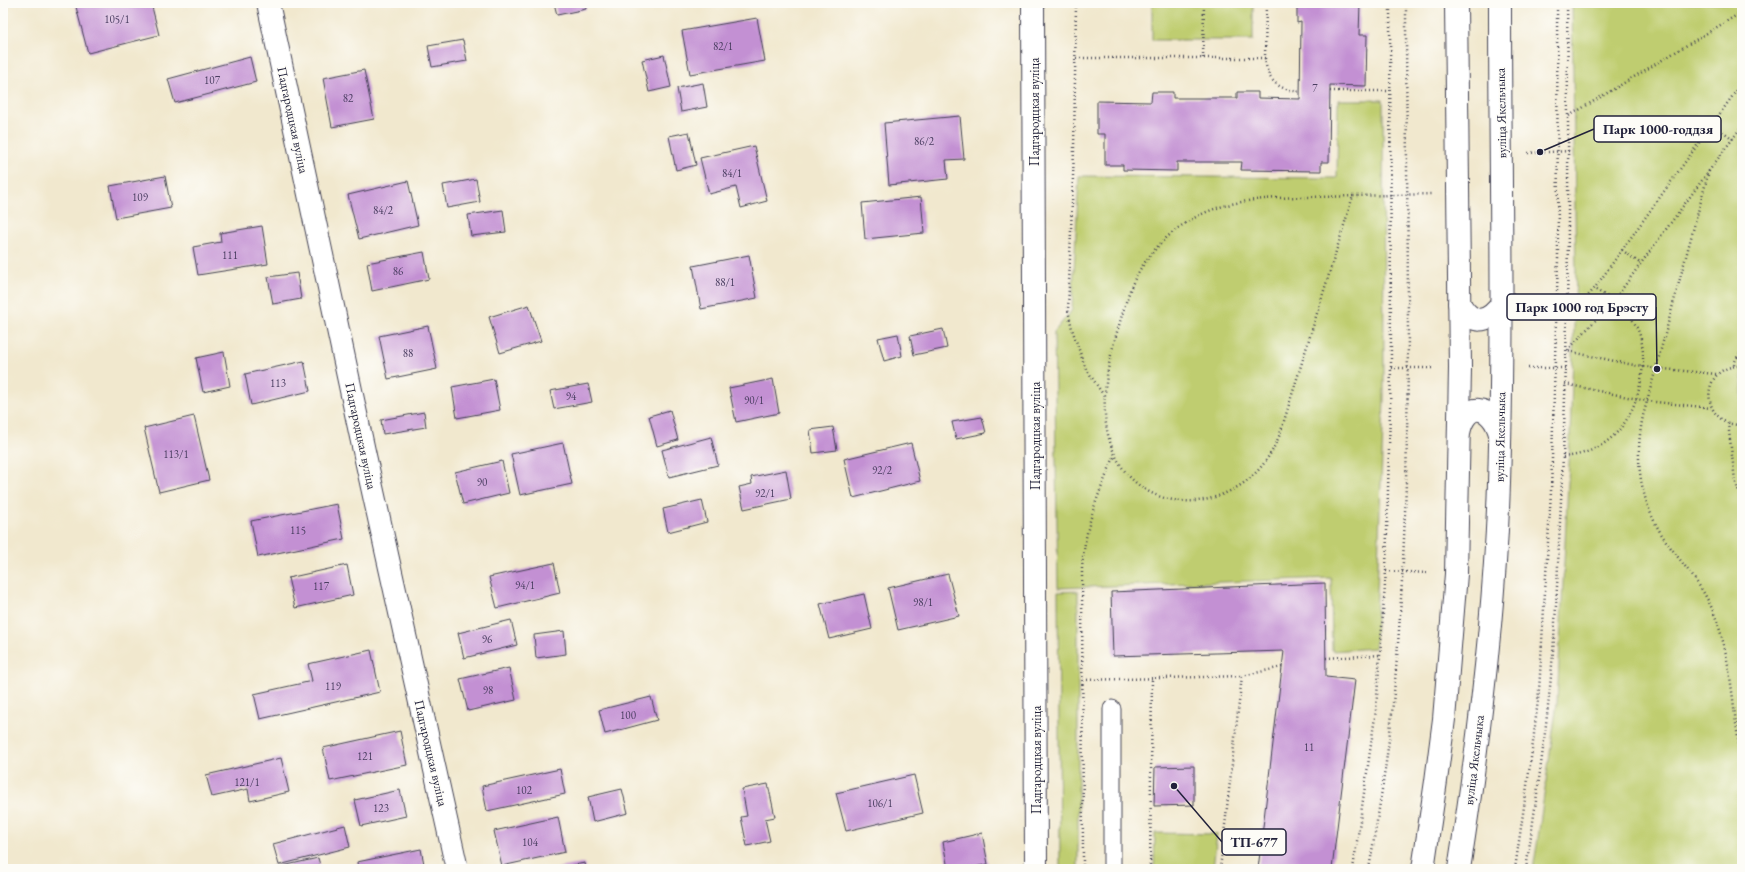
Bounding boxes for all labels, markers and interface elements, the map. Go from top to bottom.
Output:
house number: 105/1 [104,12,130,26]
house number: 82/1 [713,39,733,53]
street label: Падгародцкая вуліца [1026,57,1043,166]
street label: Падгародцкая вуліца [273,65,313,176]
street label: вуліца Якельчыка [1492,67,1510,158]
house number: 107 [204,73,221,87]
house number: 7 [1312,81,1318,95]
house number: 82 [343,91,354,105]
callout: Парк 1000-годдзя [1594,116,1721,142]
text: Парк 1000-годдзя [1603,120,1714,138]
house number: 86/2 [914,134,935,148]
house number: 84/1 [722,166,742,180]
house number: 109 [132,190,149,204]
house number: 84/2 [373,203,394,217]
house number: 111 [222,248,238,262]
house number: 86 [393,264,404,278]
house number: 88/1 [715,275,735,289]
callout: Парк 1000 год Брэсту [1507,294,1656,320]
text: Парк 1000 год Брэсту [1515,298,1649,316]
house number: 88 [403,346,413,360]
house number: 113 [270,376,286,390]
street label: Падгародцкая вуліца [341,381,381,492]
street label: Падгародцкая вуліца [1027,381,1044,490]
house number: 94 [566,389,577,403]
street label: вуліца Якельчыка [1491,391,1509,482]
house number: 90/1 [744,393,764,407]
house number: 113/1 [163,447,189,461]
house number: 92/2 [872,463,893,477]
house number: 90 [477,475,487,489]
house number: 92/1 [755,486,775,500]
house number: 115 [290,523,306,537]
house number: 94/1 [515,578,535,592]
house number: 117 [313,579,330,593]
house number: 98/1 [913,595,933,609]
house number: 96 [482,632,493,646]
house number: 119 [325,679,342,693]
house number: 98 [483,683,493,697]
street label: Падгародцкая вуліца [410,698,452,809]
street label: Падгародцкая вуліца [1028,705,1045,814]
house number: 100 [620,708,636,722]
street label: вуліца Якельчыка [1460,713,1488,806]
house number: 11 [1304,740,1314,754]
house number: 121 [357,749,373,763]
house number: 121/1 [234,775,260,789]
house number: 102 [516,783,533,797]
house number: 106/1 [867,796,893,810]
house number: 123 [373,801,389,815]
callout: ТП-677 [1222,829,1286,855]
text: ТП-677 [1230,833,1278,851]
house number: 104 [522,835,539,849]

